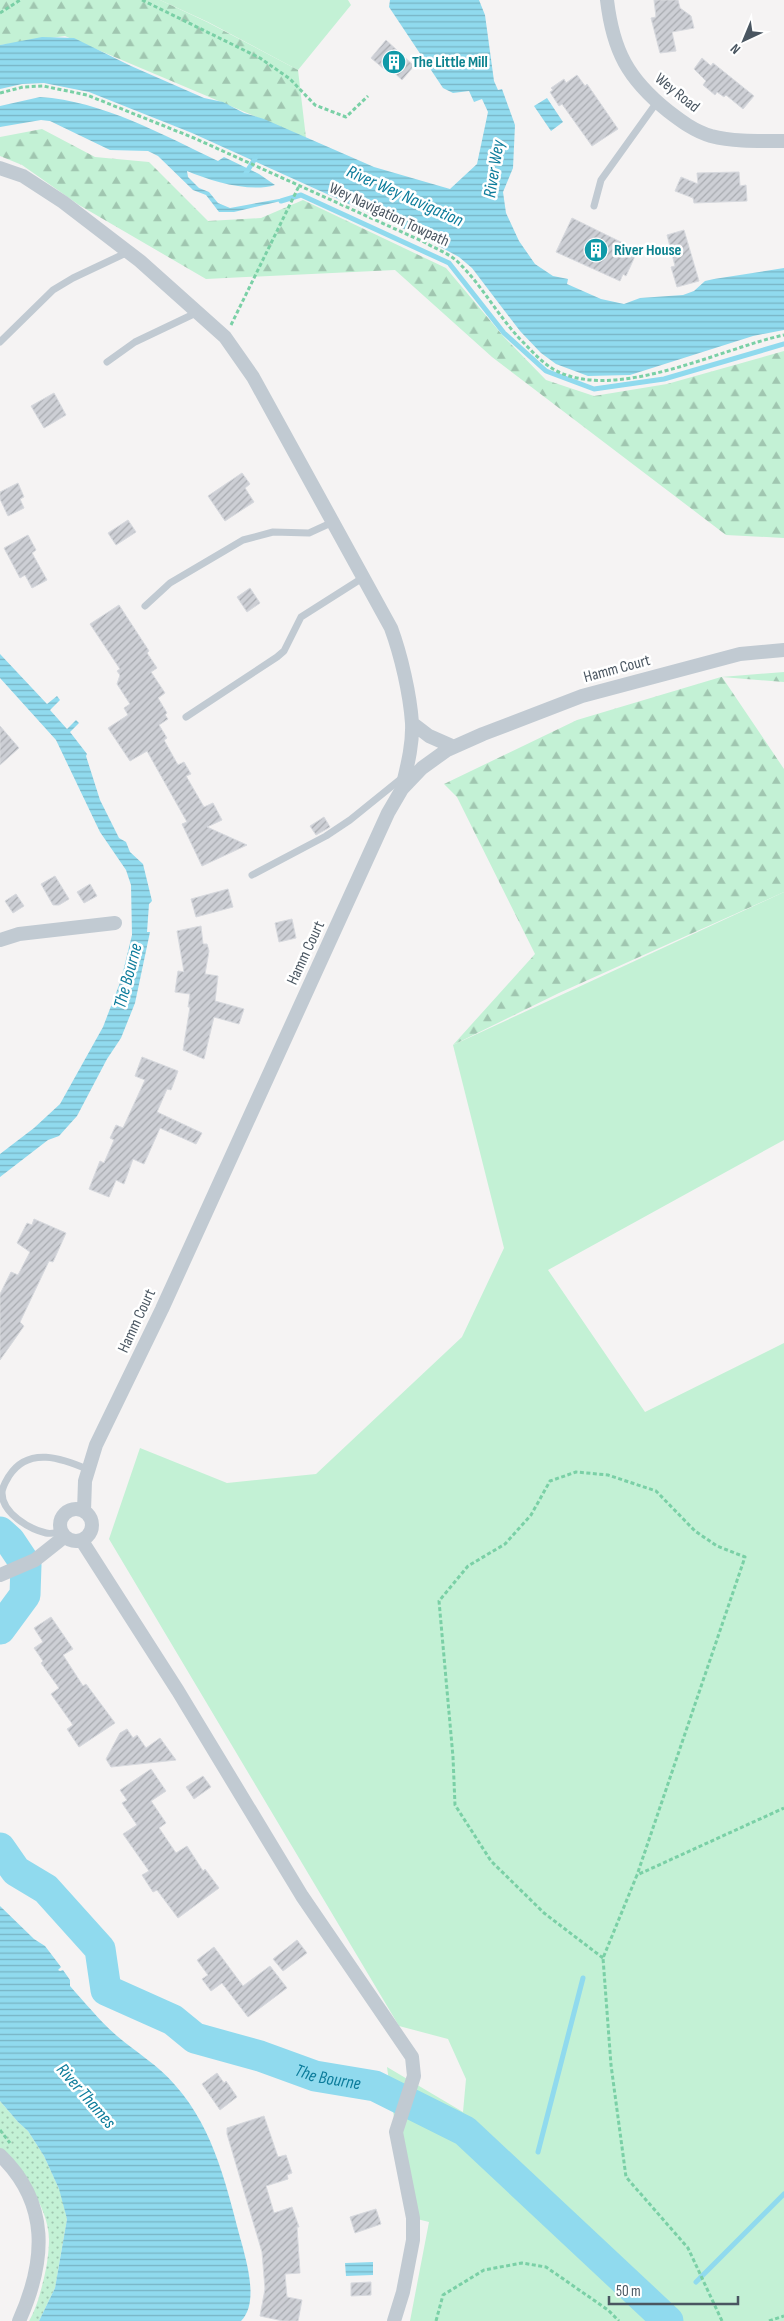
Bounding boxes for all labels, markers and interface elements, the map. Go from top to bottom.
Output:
north arrow [719,15,769,65]
text: N [727,40,744,58]
building icon: The Little Mill [381,49,407,75]
place label: The Little Mill [412,53,488,72]
street label: Wey Road [651,69,703,117]
water label: River Wey [479,138,509,199]
water label: River Wey Navigation [344,161,467,231]
street label: Wey Navigation Towpath [326,179,452,251]
building icon: River House [583,237,609,263]
place label: River House [614,241,682,260]
street label: Hamm Court [582,651,652,687]
street label: Hamm Court [283,918,329,988]
water label: The Bourne [109,941,147,1011]
street label: Hamm Court [114,1286,160,1356]
water label: River Thames [52,2059,120,2133]
water label: The Bourne [292,2059,362,2094]
scale bar [609,2274,738,2306]
text: 50 m [616,2282,641,2301]

